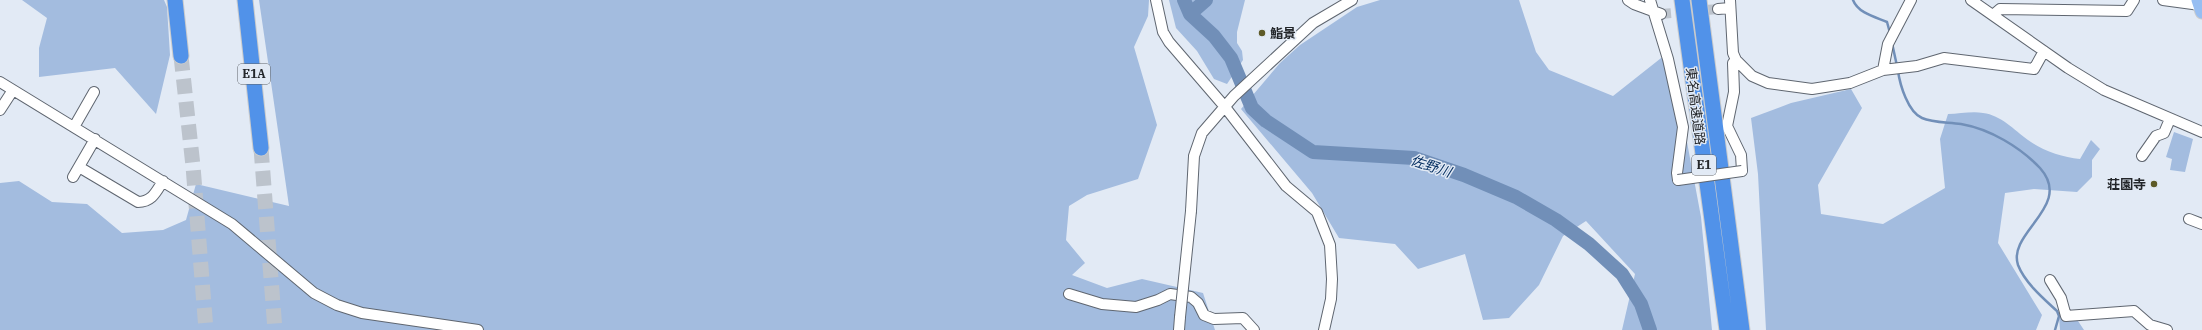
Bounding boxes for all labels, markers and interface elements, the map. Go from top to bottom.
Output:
place label: 鮨景 [1270,25,1296,42]
marker: 鮨景 [1257,28,1267,38]
road number: E1A [238,64,270,84]
street label: 東名高速道路 [1682,66,1709,146]
water label: 佐野川 [1408,151,1456,182]
road number: E1 [1692,155,1716,175]
place label: 荘園寺 [2107,176,2146,193]
marker: 荘園寺 [2149,179,2159,189]

